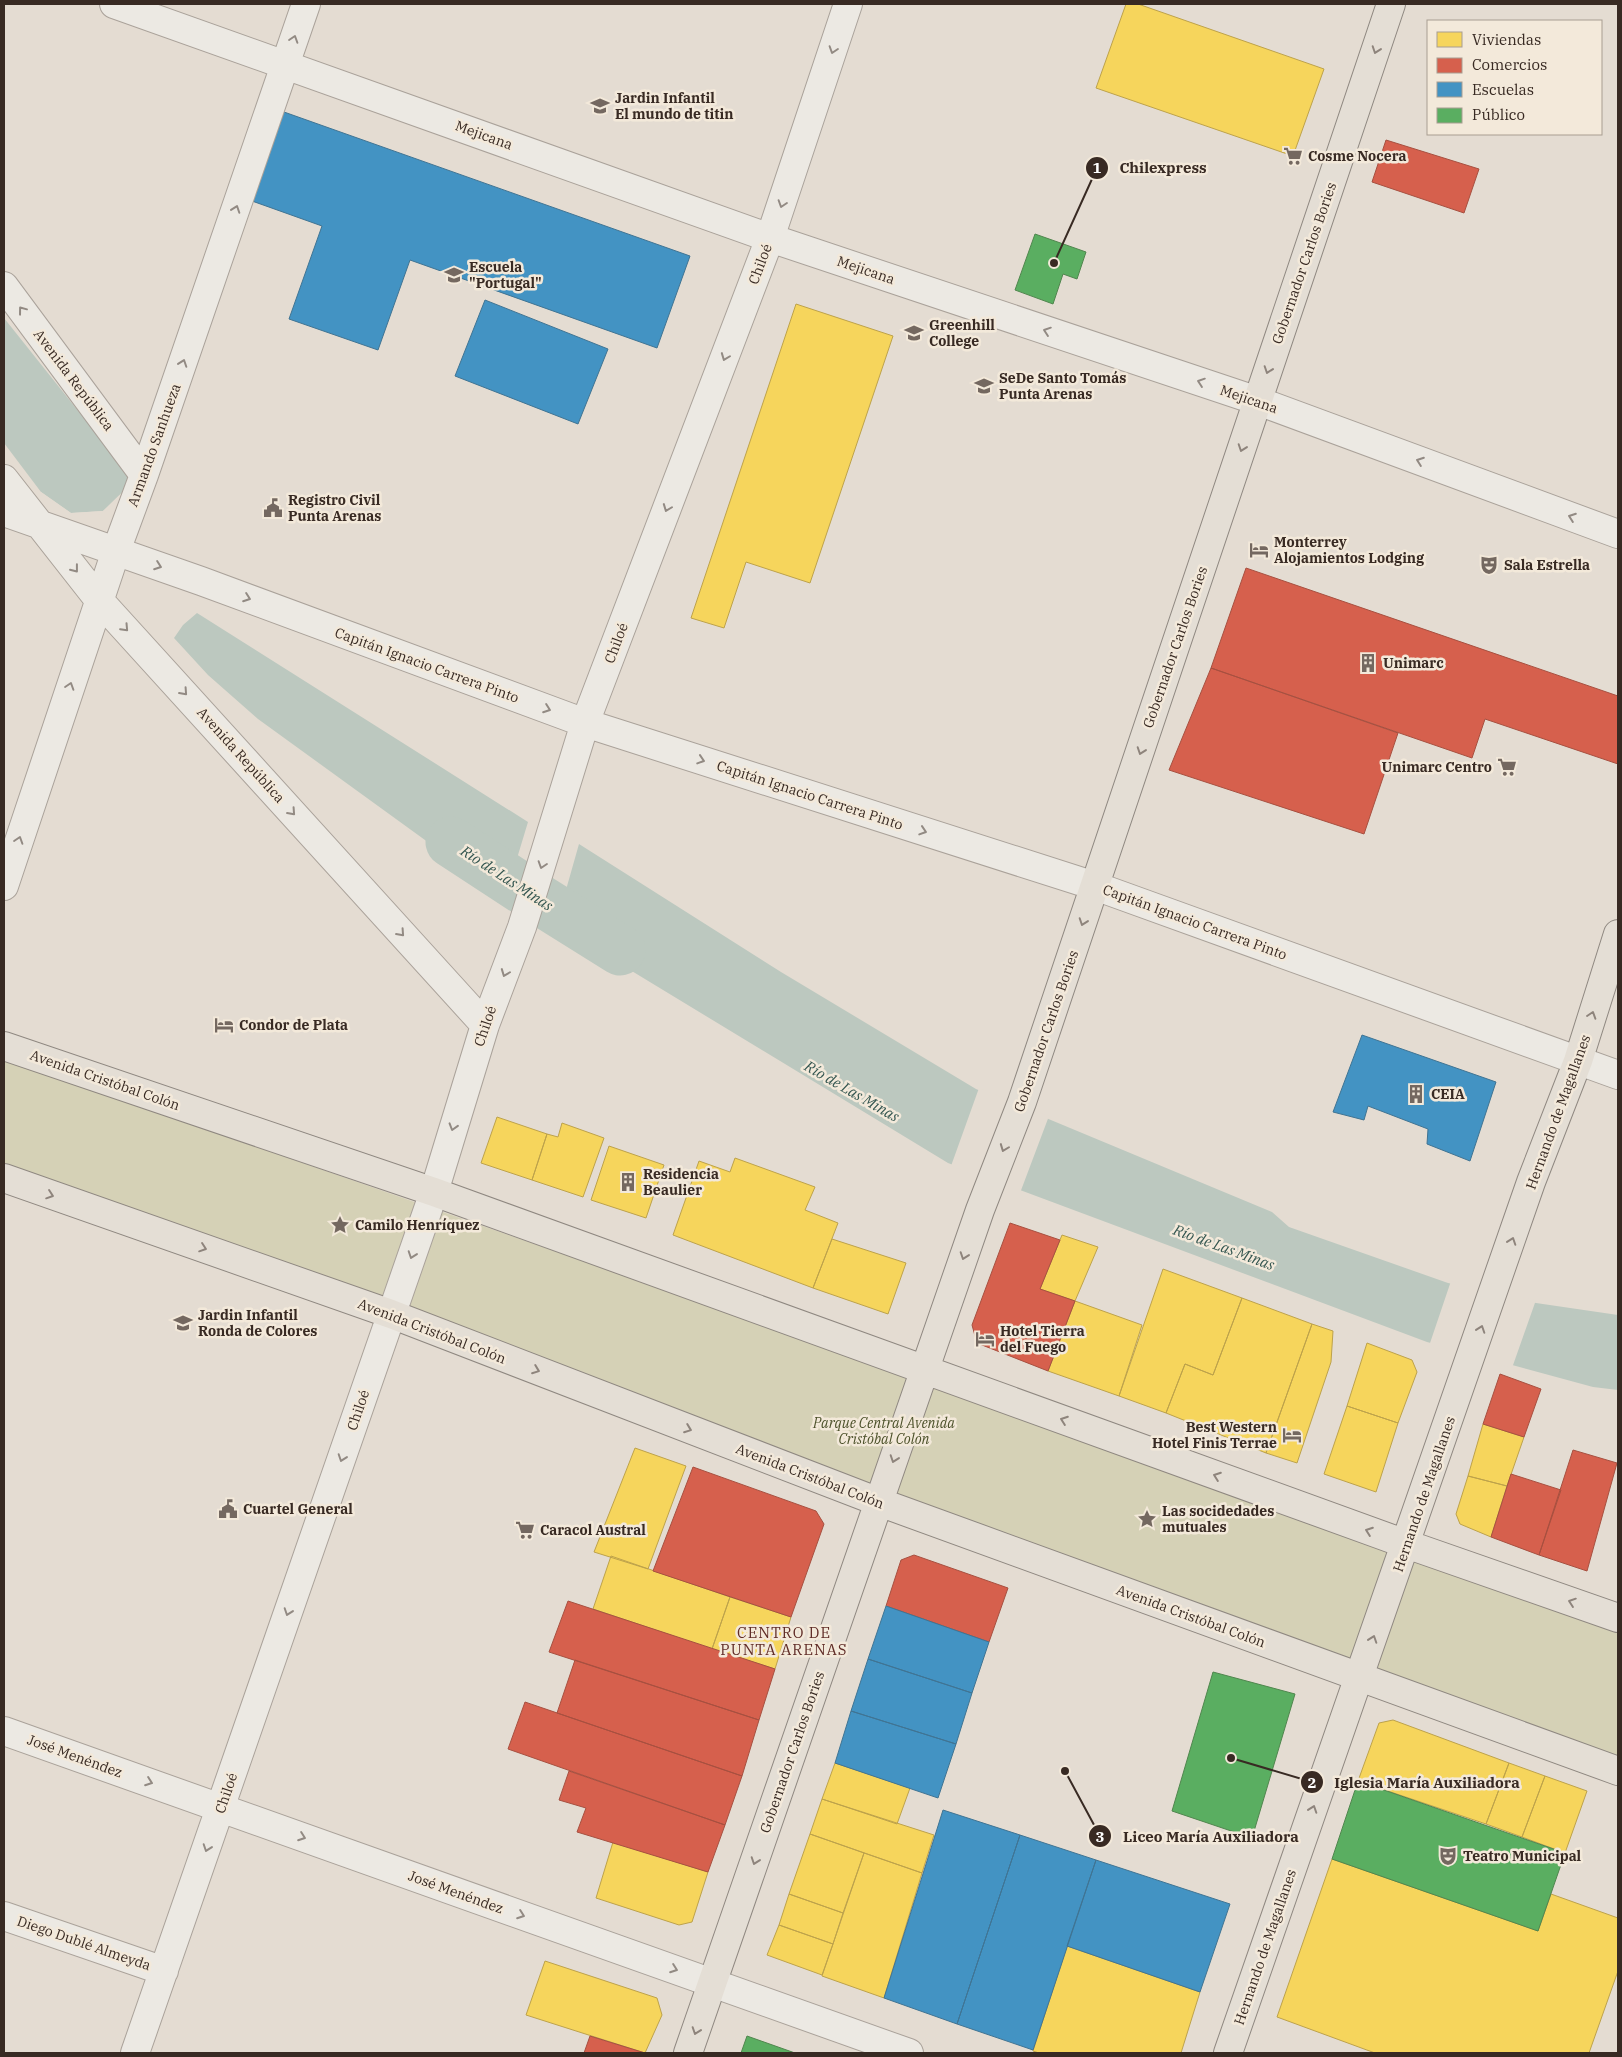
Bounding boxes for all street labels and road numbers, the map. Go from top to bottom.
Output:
street label: Mejicana [453,116,515,154]
street label: Gobernador Carlos Bories [1268,180,1340,346]
street label: Chiloé [744,241,776,287]
street label: Mejicana [835,252,898,288]
street label: Avenida República [30,326,118,435]
street label: Armando Sanhueza [123,381,185,509]
street label: Mejicana [1218,381,1281,417]
street label: Gobernador Carlos Bories [1139,564,1211,730]
street label: Chiloé [600,620,632,666]
street label: Capitán Ignacio Carrera Pinto [332,623,522,707]
street label: Avenida República [193,703,289,807]
street label: Capitán Ignacio Carrera Pinto [715,756,905,834]
street label: Capitán Ignacio Carrera Pinto [1100,880,1290,964]
street label: Gobernador Carlos Bories [1010,948,1082,1114]
street label: Chiloé [470,1003,500,1049]
street label: Hernando de Magallanes [1522,1032,1594,1192]
street label: Avenida Cristóbal Colón [28,1046,182,1114]
street label: Avenida Cristóbal Colón [355,1294,509,1368]
street label: Chiloé [343,1387,373,1433]
street label: Hernando de Magallanes [1389,1414,1459,1574]
street label: Avenida Cristóbal Colón [733,1439,887,1513]
street label: Avenida Cristóbal Colón [1114,1581,1268,1651]
street label: Gobernador Carlos Bories [756,1669,828,1835]
street label: José Menéndez [25,1730,125,1782]
street label: Chiloé [211,1770,241,1816]
street label: José Menéndez [406,1866,506,1918]
street label: Hernando de Magallanes [1230,1867,1300,2027]
street label: Diego Dublé Almeyda [15,1912,154,1974]

